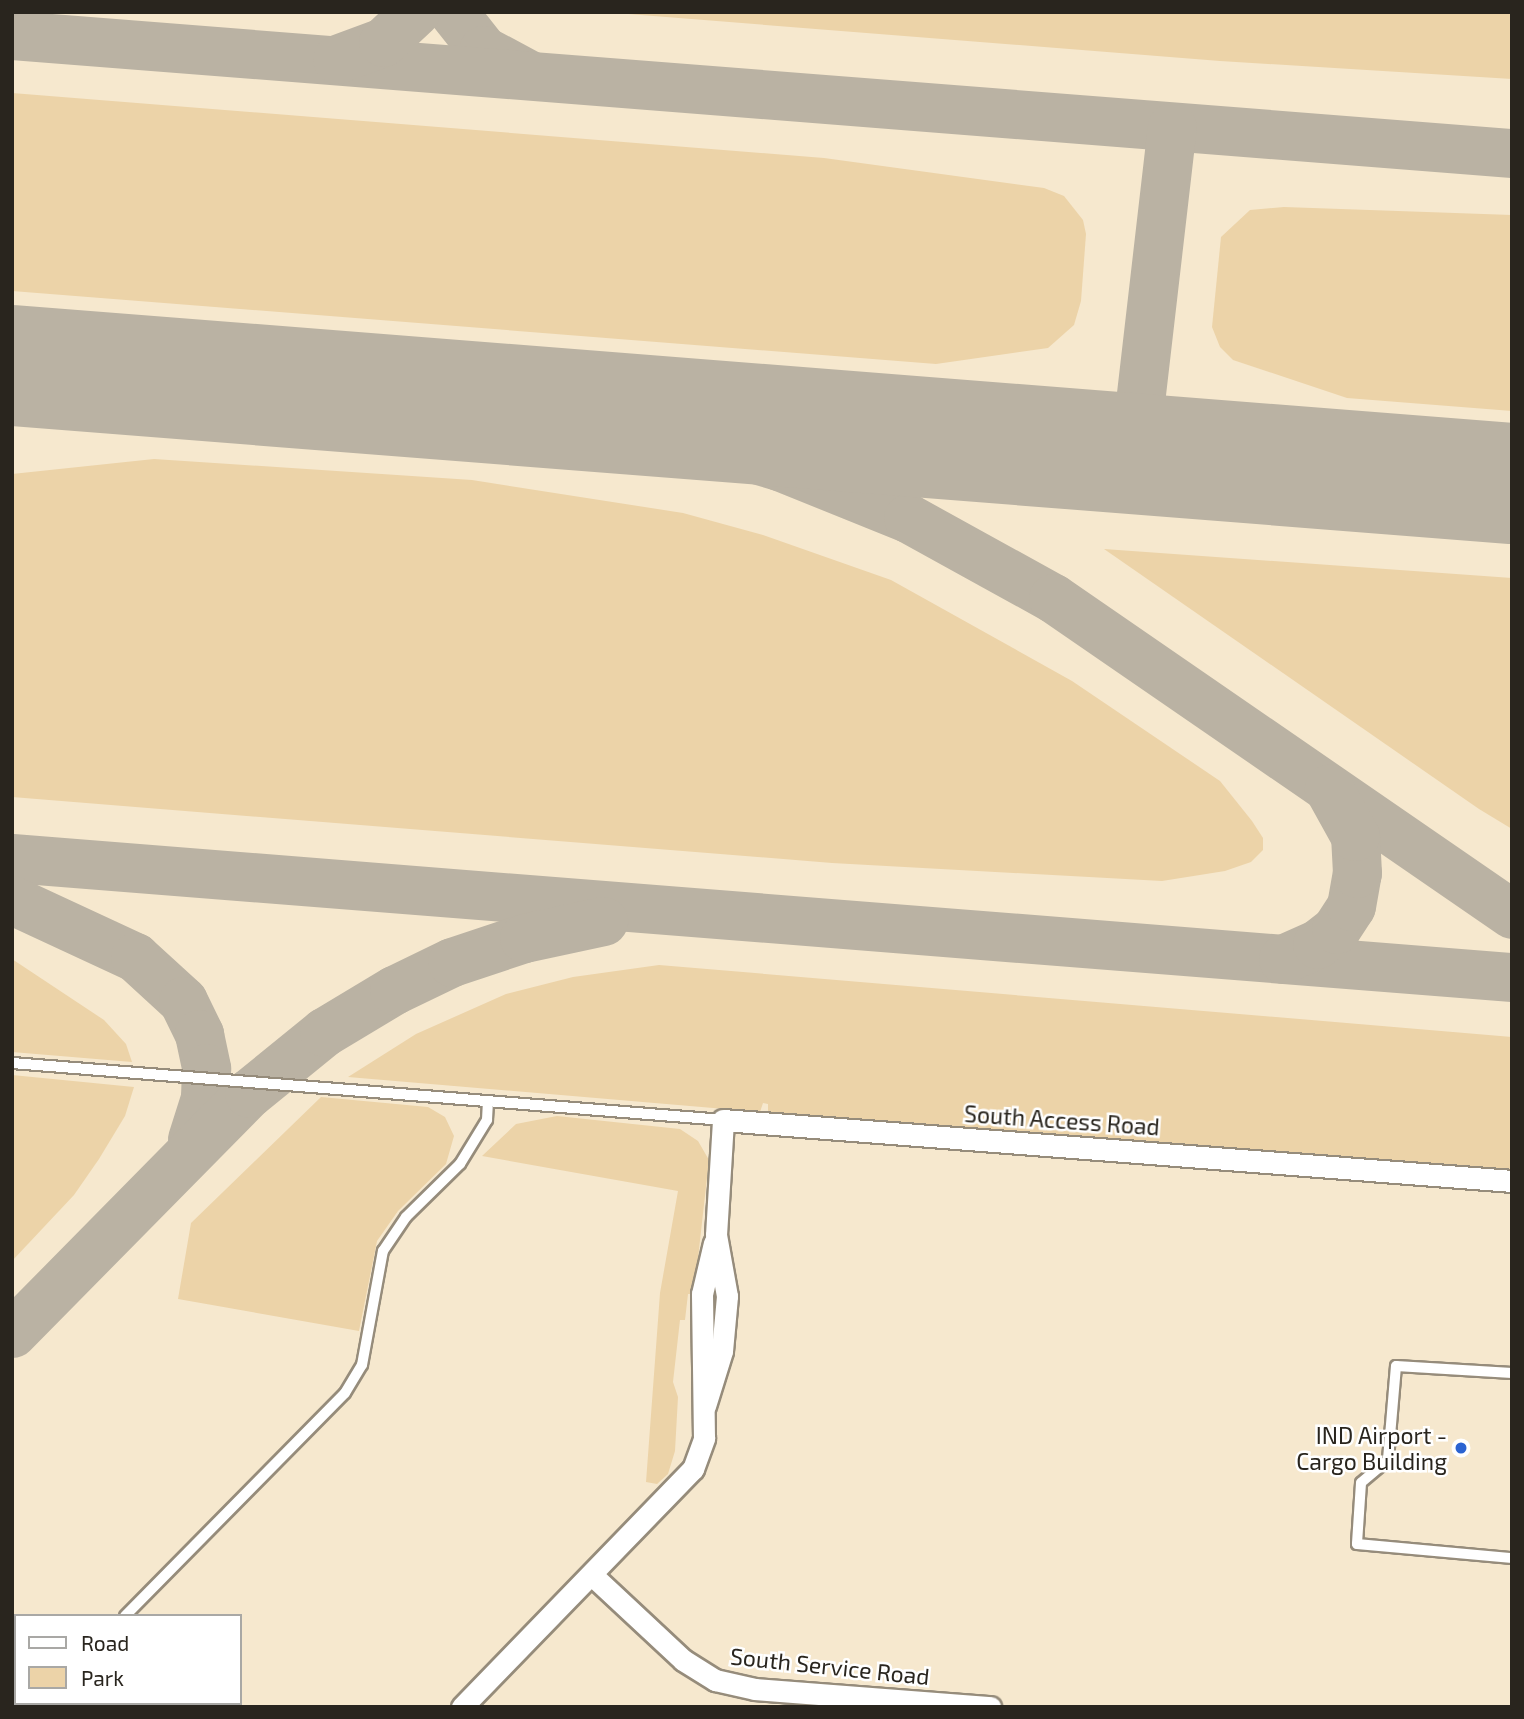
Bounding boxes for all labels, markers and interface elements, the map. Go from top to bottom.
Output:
street label: South Access Road [963,1099,1161,1141]
place label: IND Airport - Cargo Building [1296,1421,1447,1475]
marker: IND Airport - Cargo Building [1453,1440,1469,1456]
legend [14,1614,242,1705]
text: Road [81,1630,129,1655]
street label: South Service Road [729,1642,931,1690]
text: Park [81,1665,124,1690]

